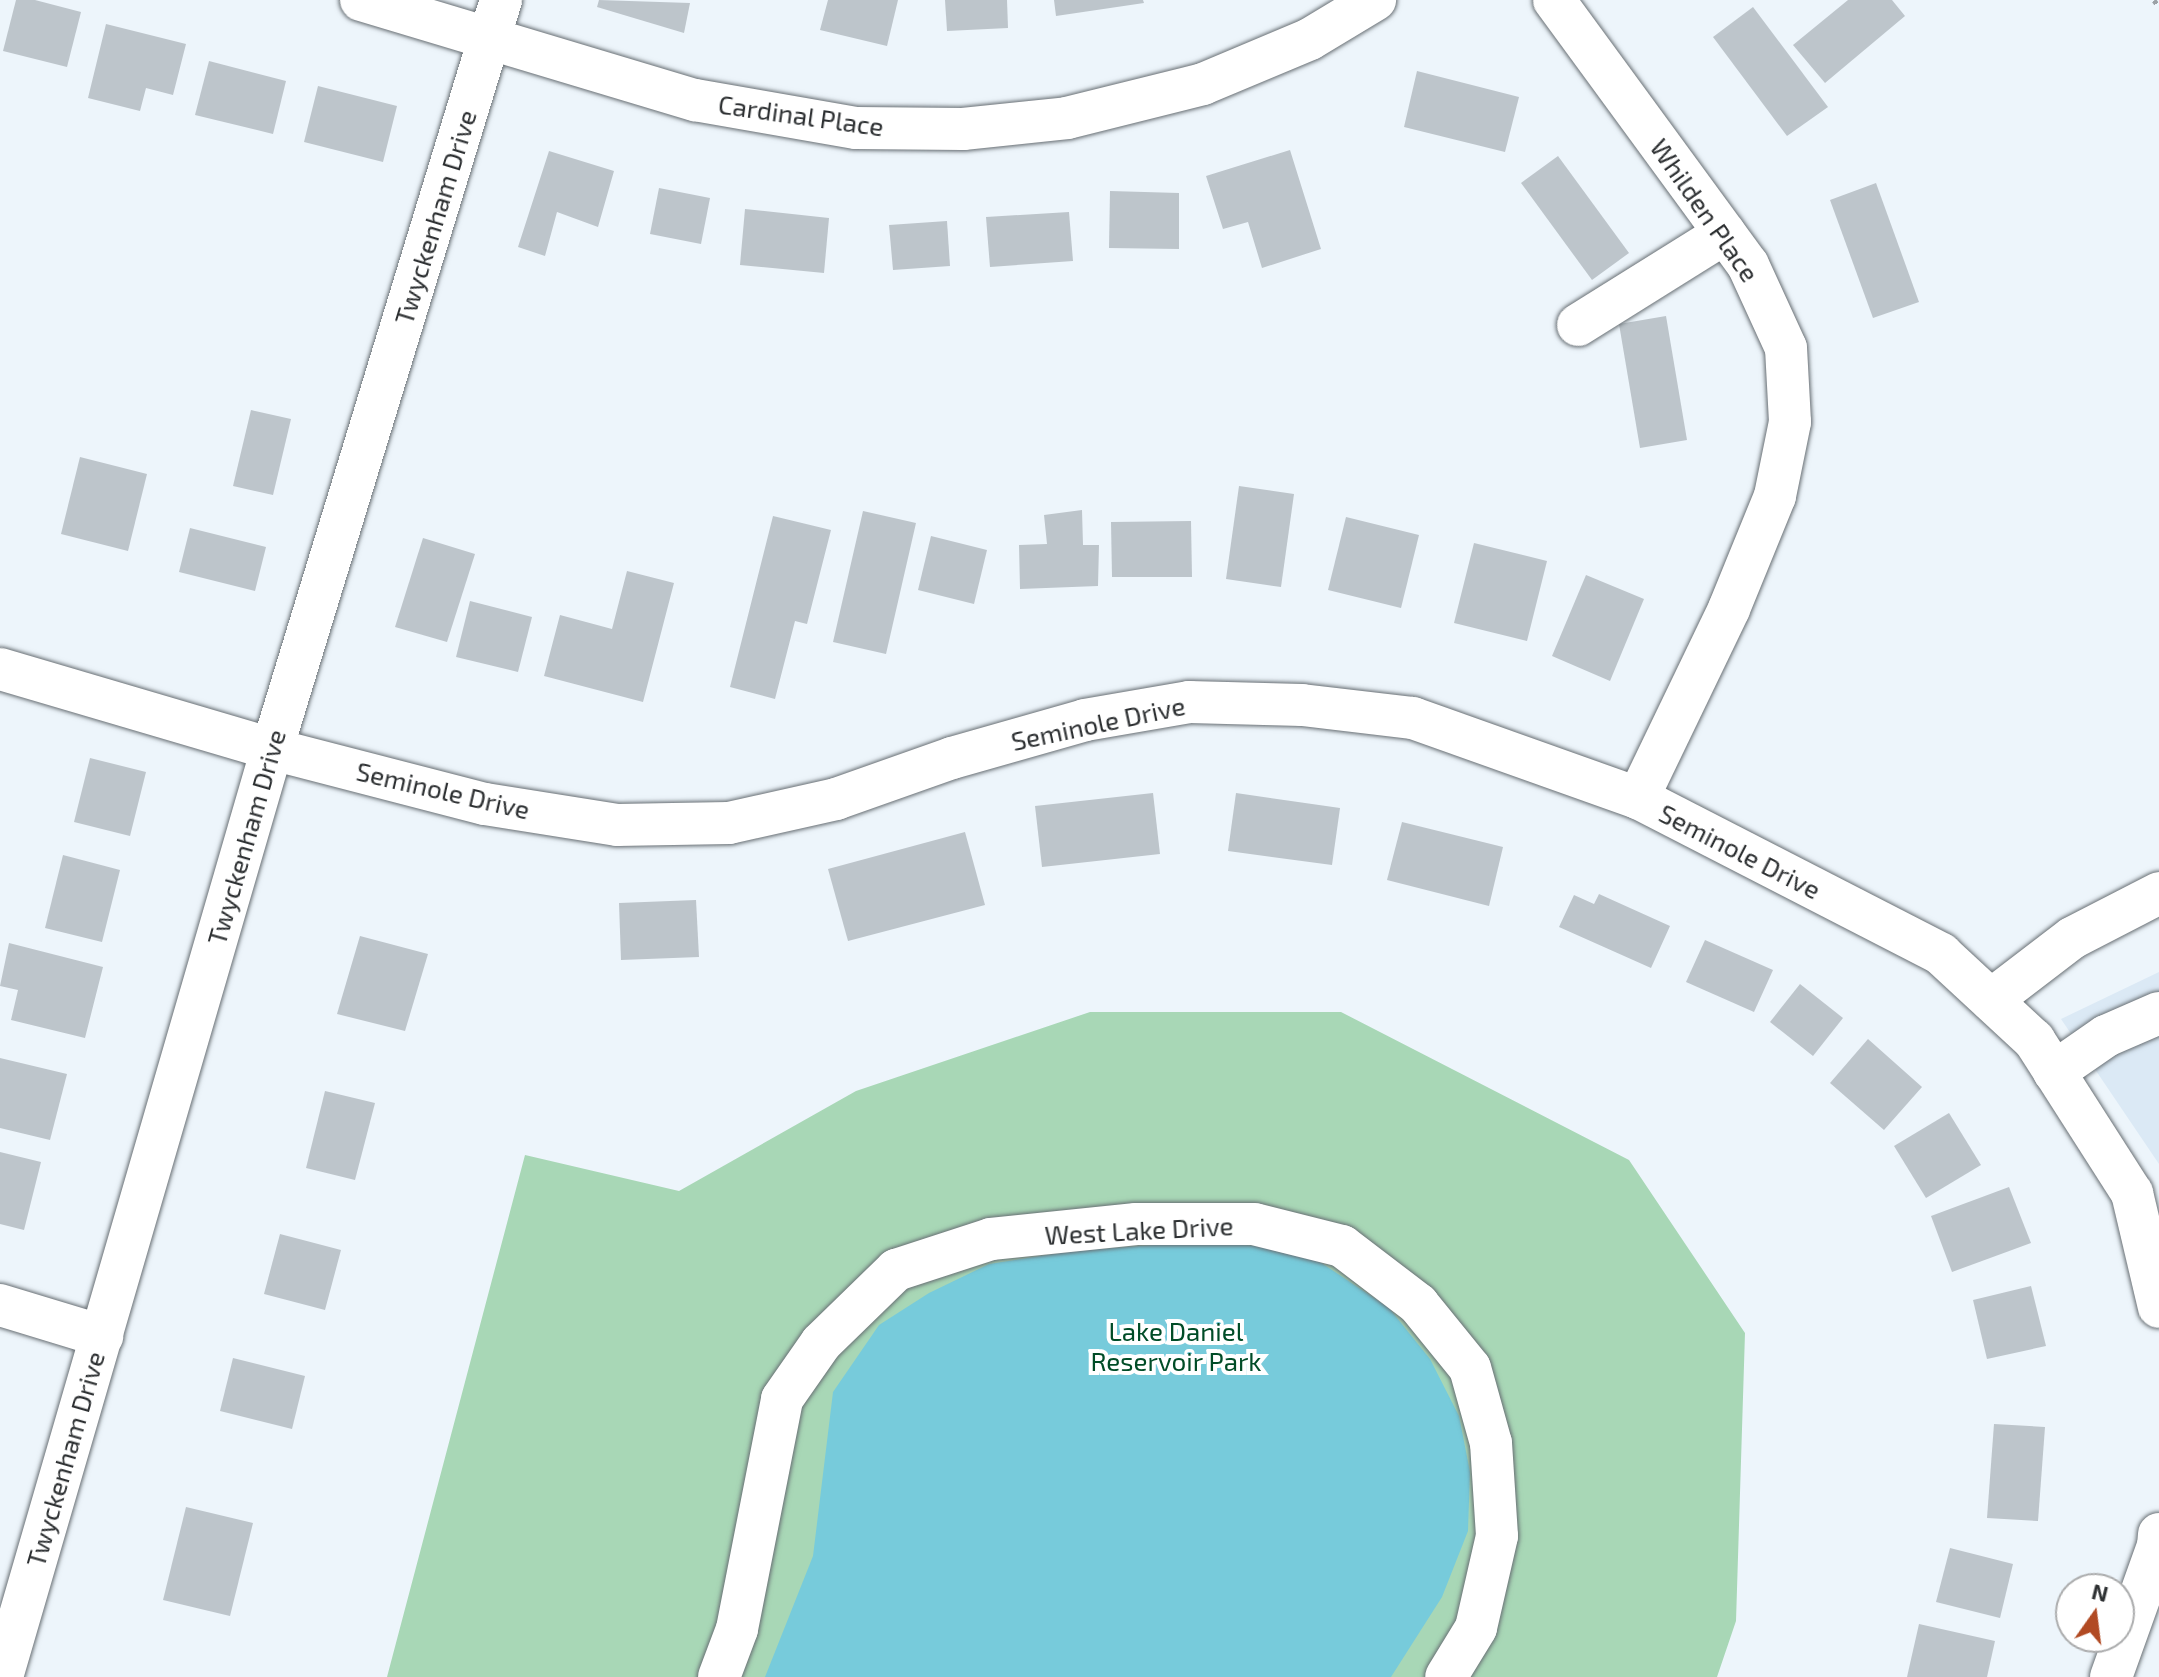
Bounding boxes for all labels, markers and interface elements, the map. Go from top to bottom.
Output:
street label: Cardinal Place [716,88,886,142]
street label: Twyckenham Drive [388,106,482,328]
street label: Whilden Place [1644,132,1766,288]
street label: Seminole Drive [1008,689,1188,757]
street label: Twyckenham Drive [200,726,292,948]
street label: Seminole Drive [353,755,533,825]
street label: Seminole Drive [1654,797,1826,905]
street label: West Lake Drive [1044,1209,1234,1251]
park label: Lake Daniel Reservoir Park [1090,1315,1262,1376]
street label: Twyckenham Drive [19,1348,111,1570]
north arrow [2055,1573,2135,1653]
text: N [2089,1577,2111,1606]

